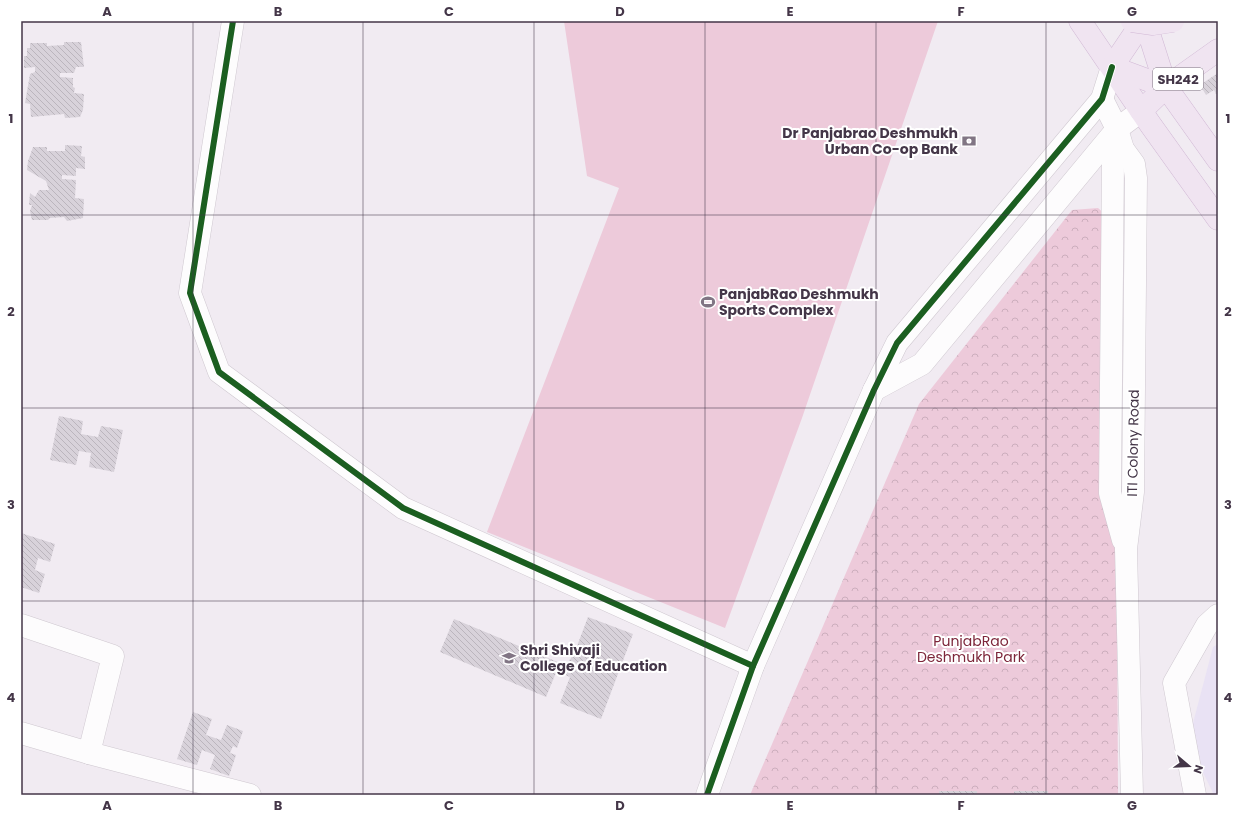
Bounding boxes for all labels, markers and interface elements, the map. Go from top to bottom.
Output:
text: A [102,2,112,21]
text: B [274,2,283,21]
text: C [444,2,454,21]
text: D [615,2,625,21]
text: E [786,2,794,21]
text: F [957,2,965,21]
text: G [1127,2,1137,21]
road number: SH242 [1153,68,1203,90]
text: 1 [9,109,13,128]
text: 1 [1226,109,1230,128]
place label: Dr Panjabrao Deshmukh Urban Co-op Bank [782,123,958,159]
bank icon: Dr Panjabrao Deshmukh Urban Co-op Bank [961,133,977,149]
place label: PanjabRao Deshmukh Sports Complex [719,284,879,320]
sports icon: PanjabRao Deshmukh Sports Complex [700,294,716,310]
text: 2 [7,302,15,321]
text: 2 [1224,302,1232,321]
street label: ITI Colony Road [1122,389,1144,497]
text: 3 [7,495,15,514]
text: 3 [1224,495,1232,514]
park label: PunjabRao Deshmukh Park [917,631,1026,667]
place label: Shri Shivaji College of Education [520,640,667,676]
school or university icon: Shri Shivaji College of Education [501,650,517,666]
text: 4 [7,688,16,707]
text: 4 [1224,688,1233,707]
north arrow [1169,746,1209,786]
text: N [1190,763,1207,776]
text: A [102,796,112,815]
text: B [274,796,283,815]
text: C [444,796,454,815]
text: D [615,796,625,815]
text: E [786,796,794,815]
text: F [957,796,965,815]
text: G [1127,796,1137,815]

